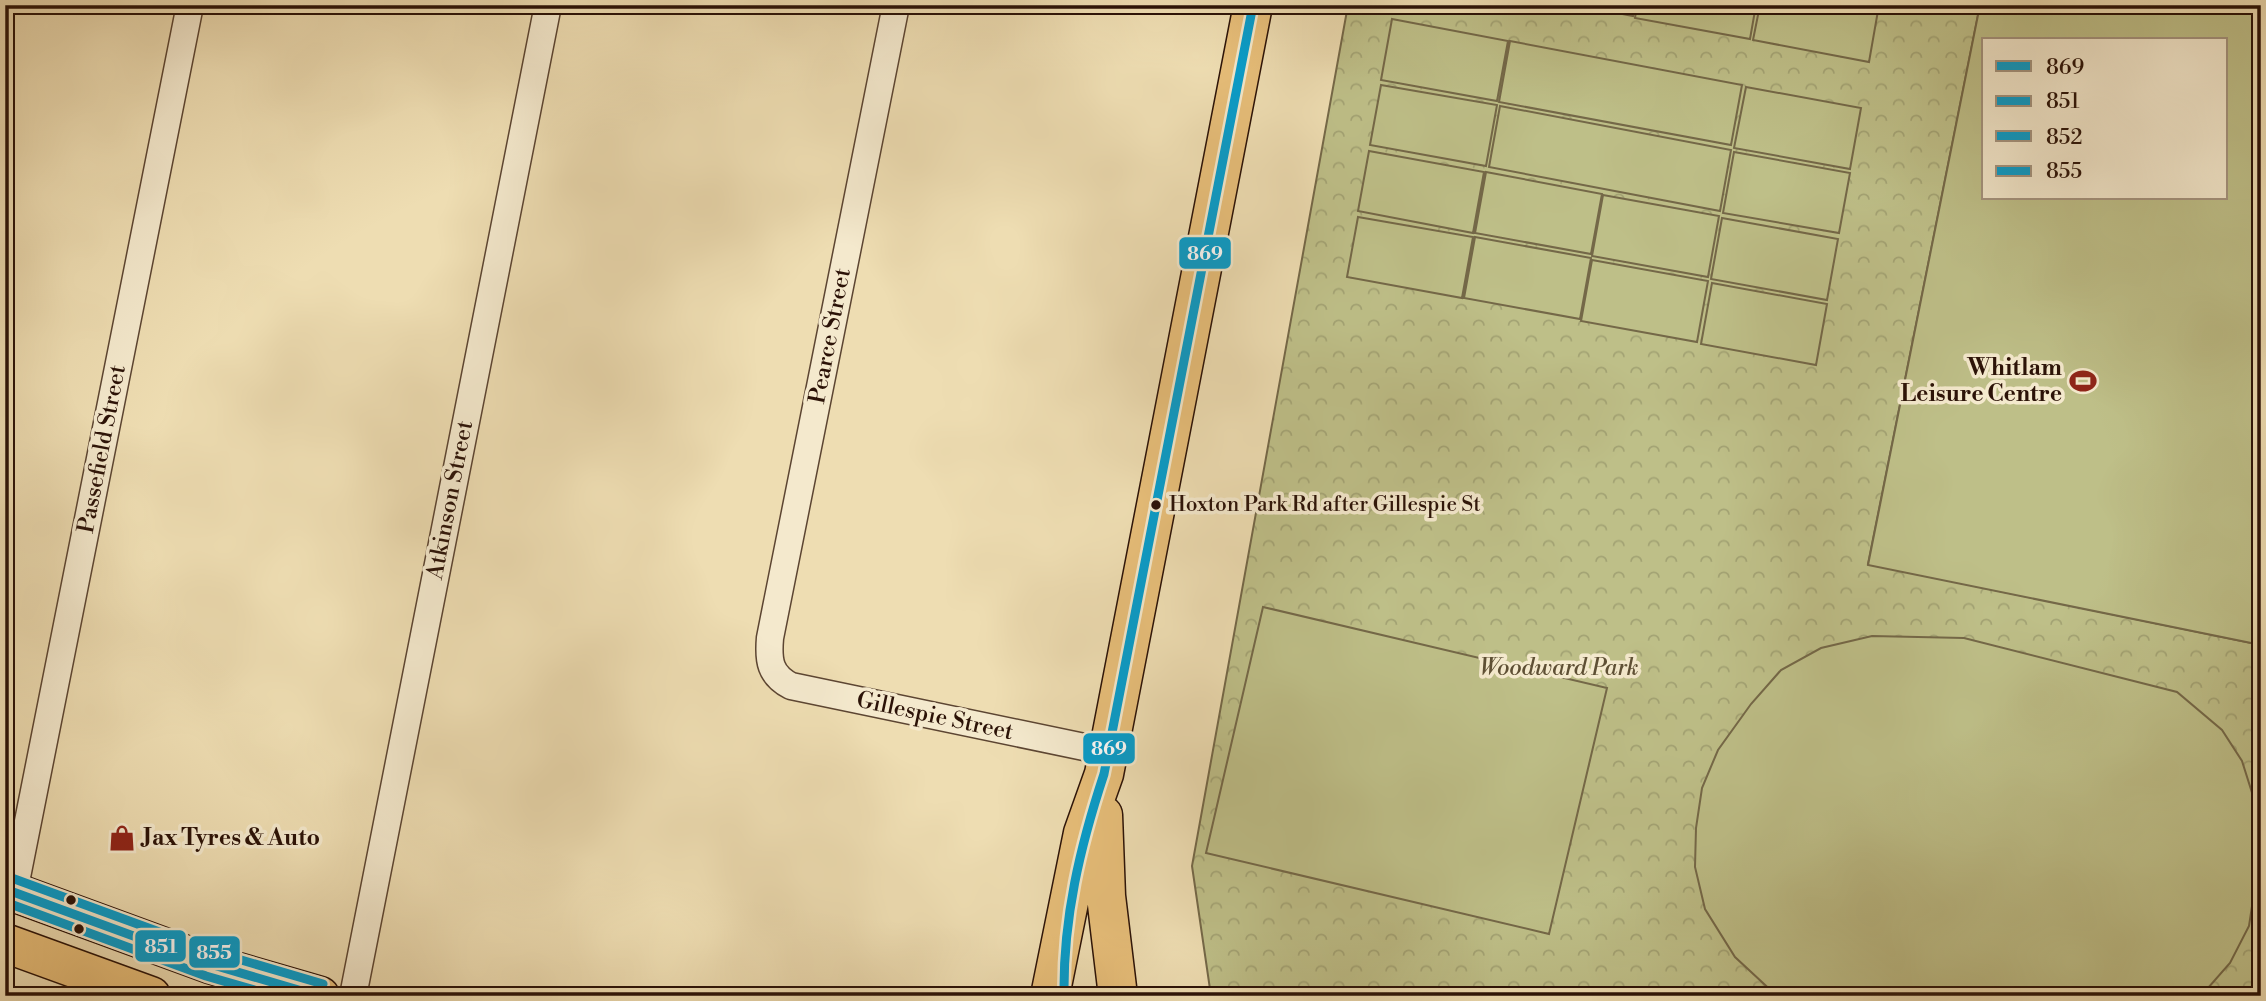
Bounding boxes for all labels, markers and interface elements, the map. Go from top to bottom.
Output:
legend [1982,38,2228,200]
text: 869 [2046,55,2084,81]
text: 851 [2046,89,2080,115]
text: 852 [2046,125,2082,151]
text: 855 [2046,159,2082,185]
line badge: 869 [1178,236,1232,270]
text: 869 [1187,242,1223,266]
street label: Pearce Street [803,266,857,406]
place label: Whitlam Leisure Centre [1900,354,2062,408]
street label: Passefield Street [72,363,132,535]
sports icon: Whitlam Leisure Centre [2068,366,2098,396]
street label: Atkinson Street [421,418,479,583]
place label: Hoxton Park Rd after Gillespie St [1169,492,1481,518]
marker: Hoxton Park Rd after Gillespie St [1149,498,1163,512]
park label: Woodward Park [1479,654,1639,682]
street label: Gillespie Street [854,686,1016,746]
line badge: 869 [1082,732,1136,765]
text: 869 [1091,737,1127,761]
shop icon: Jax Tyres & Auto [107,823,137,853]
place label: Jax Tyres & Auto [140,824,320,852]
unlabelled marker [64,893,78,907]
unlabelled marker [72,922,86,936]
line badge: 851 [134,929,187,963]
text: 851 [144,935,178,959]
line badge: 855 [188,935,241,969]
text: 855 [196,941,232,965]

